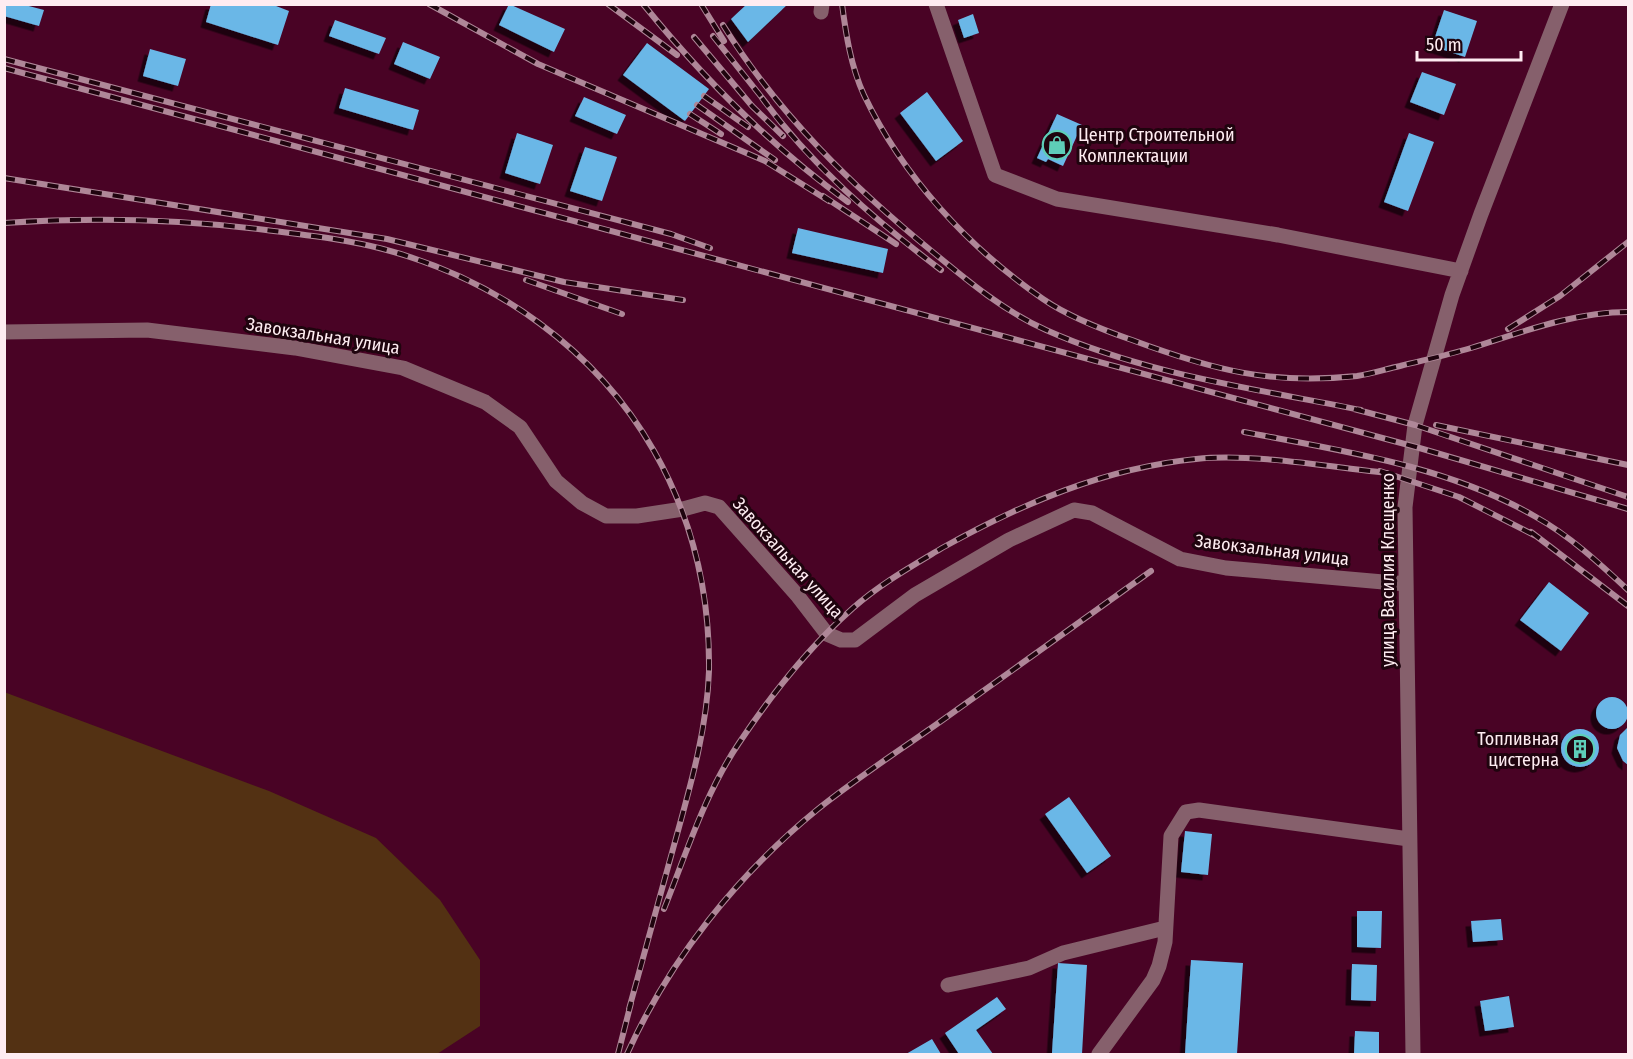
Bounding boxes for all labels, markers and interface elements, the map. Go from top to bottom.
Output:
scale bar [1417,24,1520,62]
text: 50 m [1426,34,1462,56]
place label: Центр Строительной Комплектации [1078,124,1235,167]
shop icon: Центр Строительной Комплектации [1041,129,1073,161]
street label: Завокзальная улица [245,313,402,359]
street label: улица Василия Клещенко [1377,473,1399,667]
street label: Завокзальная улица [728,493,848,623]
street label: Завокзальная улица [1194,530,1351,570]
place label: Топливная цистерна [1477,728,1559,771]
building icon: Топливная цистерна [1564,733,1596,765]

